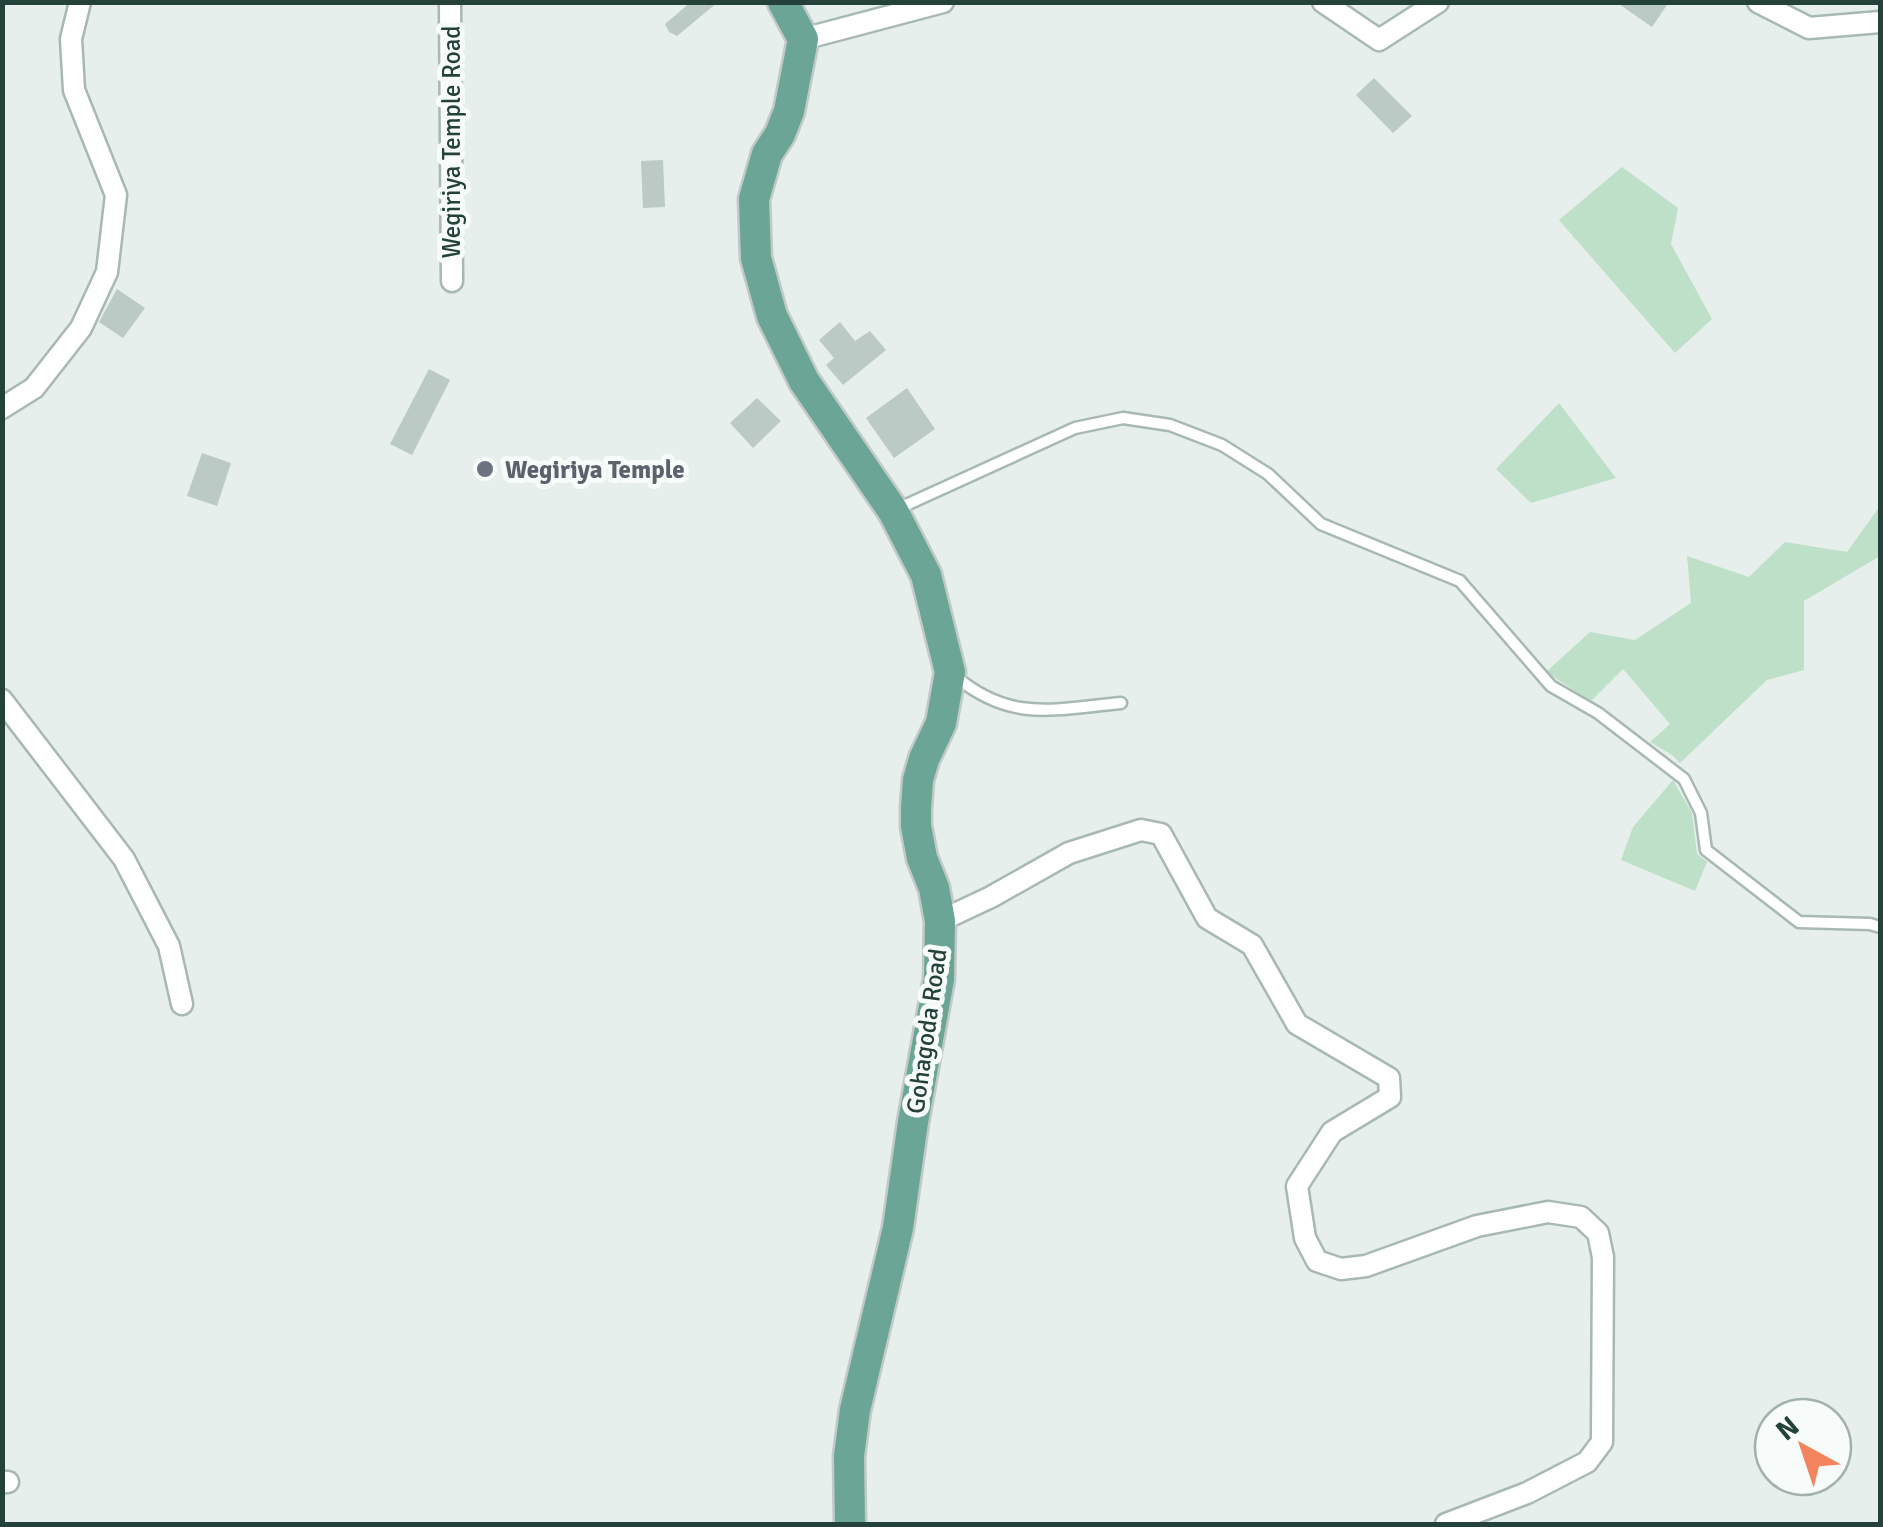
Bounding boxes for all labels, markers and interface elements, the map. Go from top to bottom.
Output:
street label: Wegiriya Temple Road [436,26,467,258]
place label: Wegiriya Temple [505,454,685,485]
marker: Wegiriya Temple [474,458,496,480]
street label: Gohagoda Road [900,947,953,1116]
north arrow [1753,1397,1853,1497]
text: N [1769,1409,1806,1448]

